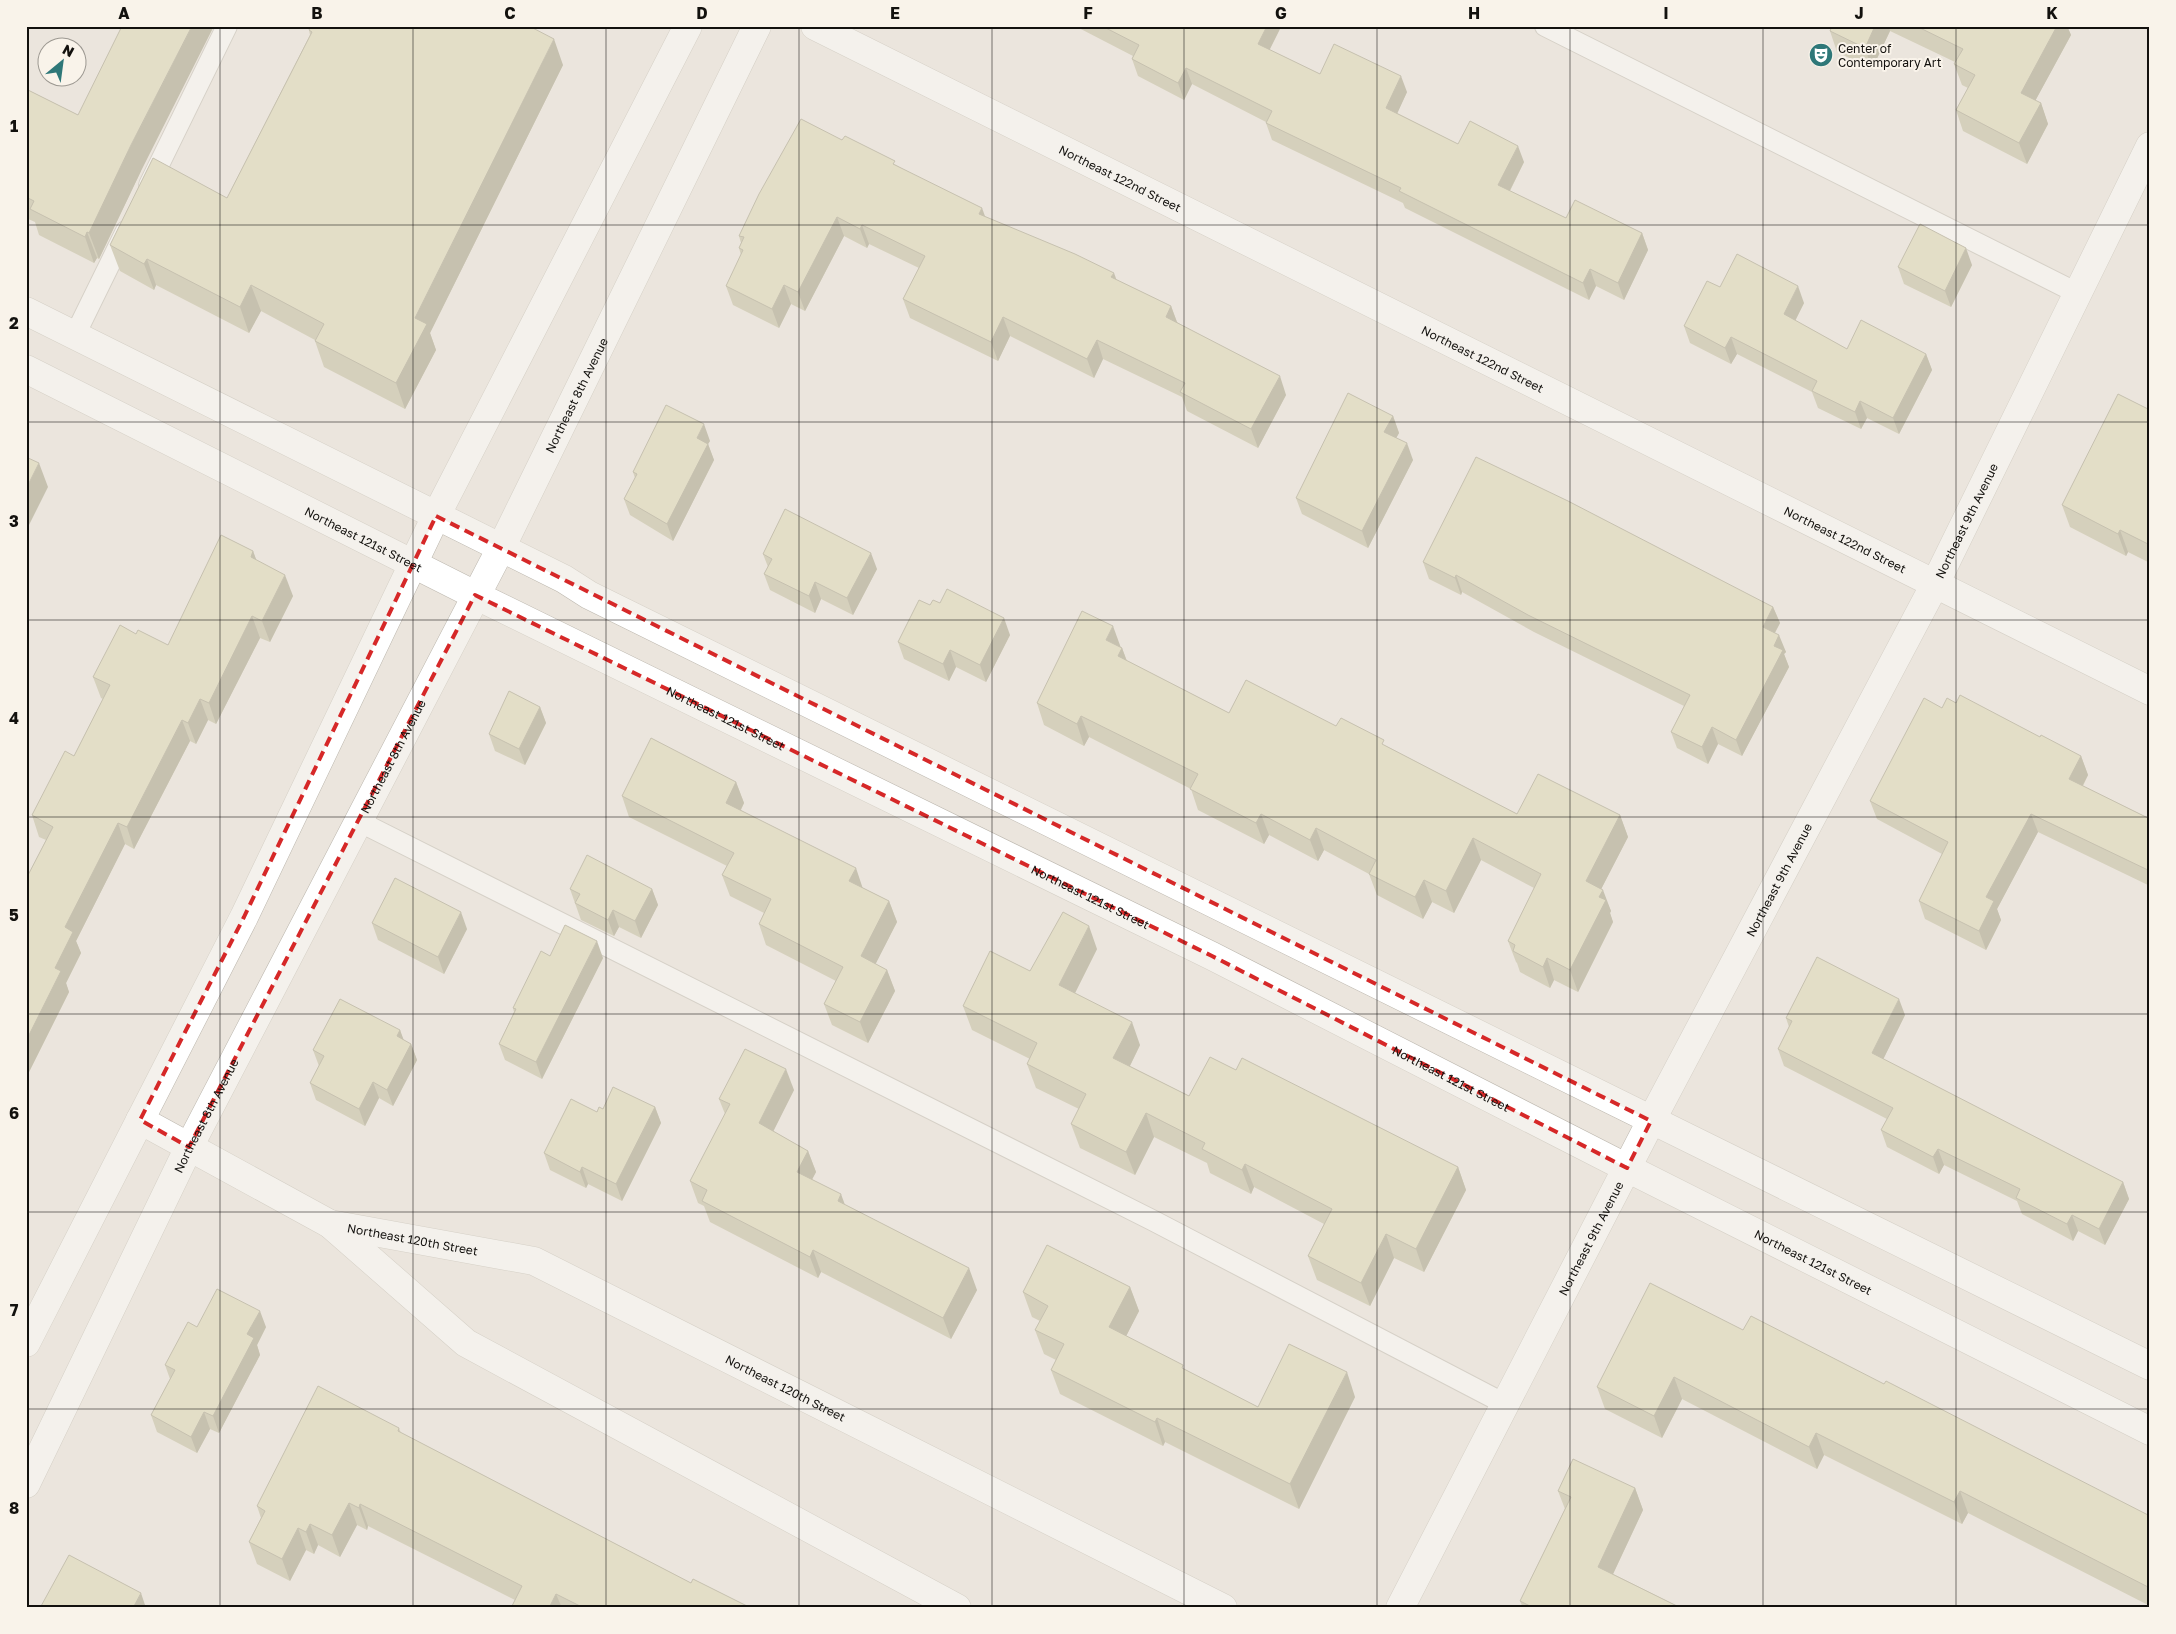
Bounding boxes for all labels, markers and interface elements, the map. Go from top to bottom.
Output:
text: A [118,3,130,23]
text: B [311,3,323,23]
text: C [504,3,516,23]
text: D [696,3,708,23]
text: E [890,3,900,23]
text: F [1083,3,1093,23]
text: G [1275,3,1287,23]
text: H [1468,3,1480,23]
text: I [1663,3,1669,23]
text: J [1854,3,1864,23]
text: K [2046,3,2058,23]
north arrow [38,38,88,88]
text: N [60,40,77,60]
place label: Center of Contemporary Art [1838,41,1942,70]
theatre icon: Center of Contemporary Art [1808,42,1834,68]
text: 1 [10,116,18,136]
street label: Northeast 122nd Street [1057,141,1184,215]
text: 2 [9,313,19,333]
street label: Northeast 122nd Street [1419,322,1546,395]
street label: Northeast 8th Avenue [541,335,611,455]
street label: Northeast 9th Avenue [1932,461,2001,581]
street label: Northeast 122nd Street [1782,502,1909,576]
street label: Northeast 121st Street [302,503,425,575]
text: 3 [9,511,19,531]
street label: Northeast 121st Street [664,683,788,753]
street label: Northeast 8th Avenue [357,697,428,816]
text: 4 [9,708,19,728]
street label: Northeast 9th Avenue [1743,820,1815,939]
street label: Northeast 121st Street [1029,861,1152,932]
text: 5 [9,905,19,925]
street label: Northeast 121st Street [1390,1042,1513,1115]
street label: Northeast 8th Avenue [170,1056,241,1175]
text: 6 [9,1103,19,1123]
street label: Northeast 9th Avenue [1555,1179,1626,1298]
street label: Northeast 120th Street [346,1220,479,1258]
street label: Northeast 121st Street [1752,1226,1875,1298]
text: 7 [10,1300,19,1320]
street label: Northeast 120th Street [723,1351,848,1424]
text: 8 [9,1498,19,1518]

